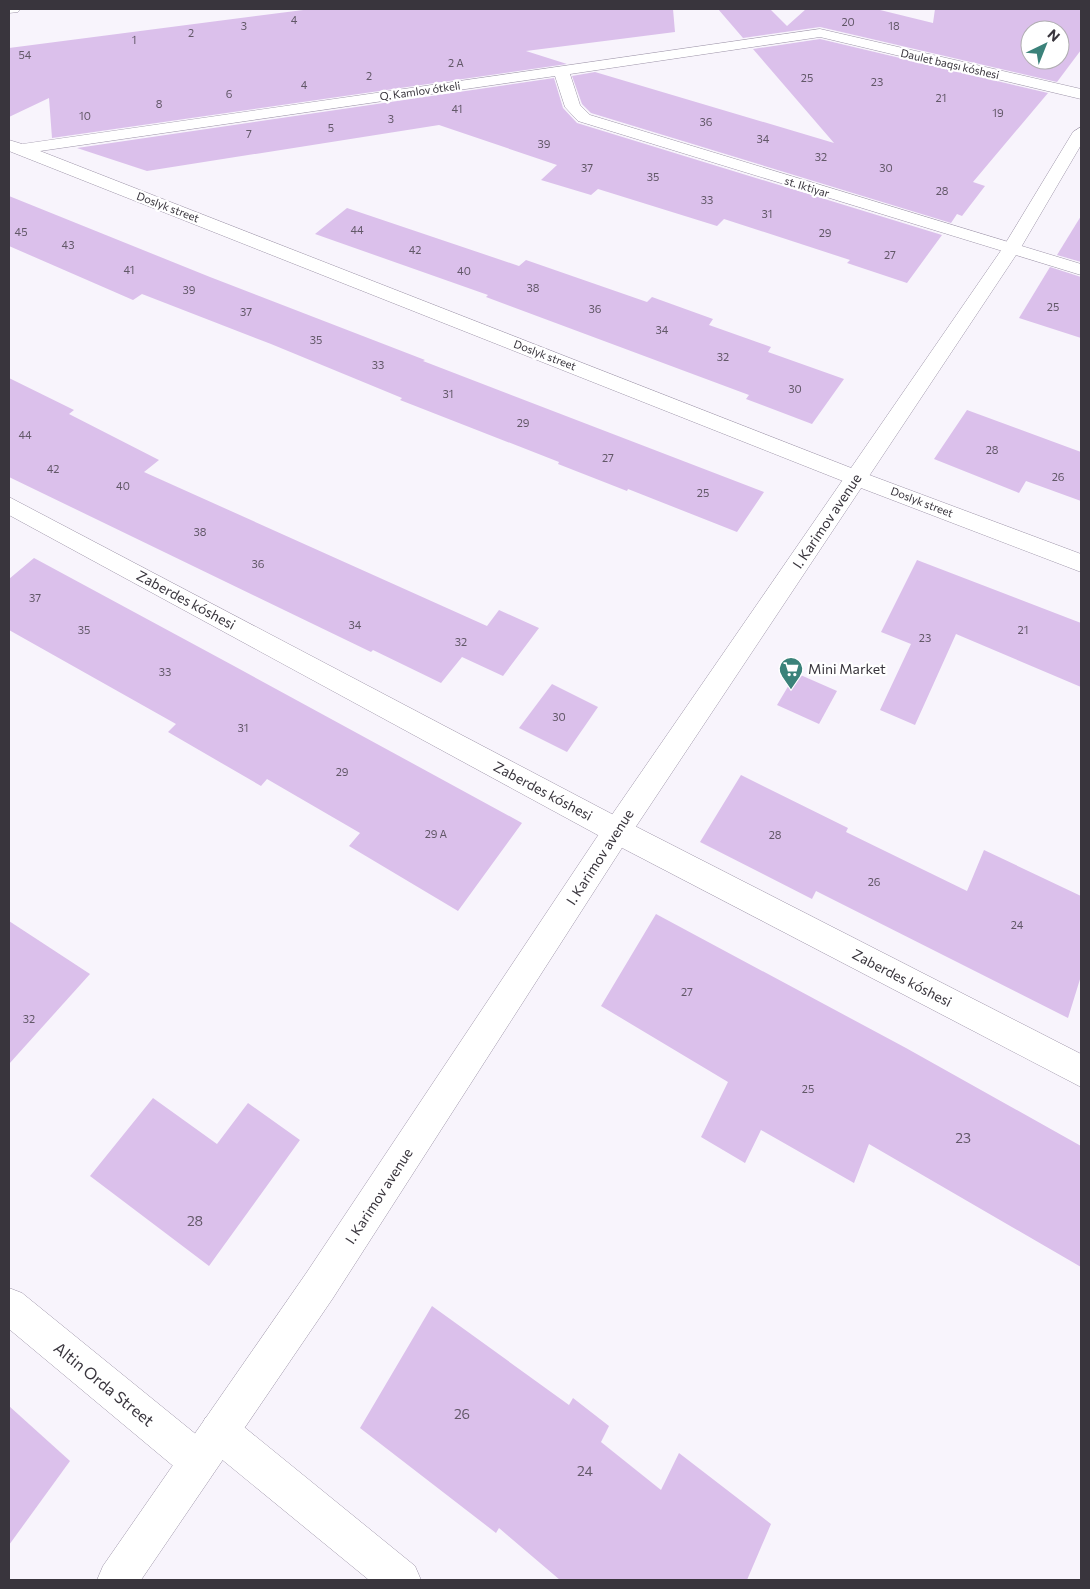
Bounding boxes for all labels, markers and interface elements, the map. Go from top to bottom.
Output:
house number: 4 [291,13,298,26]
house number: 20 [841,15,855,28]
house number: 3 [241,19,247,32]
house number: 18 [888,19,900,32]
north arrow [1020,20,1070,70]
text: N [1045,25,1064,45]
house number: 2 [188,26,194,39]
house number: 1 [132,33,136,46]
street label: Daulet baqsı kóshesi [899,46,1001,81]
house number: 54 [19,48,32,61]
house number: 2 А [448,56,464,69]
house number: 2 [366,69,372,82]
house number: 25 [801,71,813,84]
house number: 23 [871,75,883,88]
house number: 4 [301,78,308,91]
street label: Q. Kamlov ótkeli [379,78,461,103]
house number: 6 [226,87,233,100]
house number: 21 [936,91,946,104]
house number: 8 [156,97,163,110]
house number: 41 [452,102,462,115]
house number: 19 [992,106,1004,119]
house number: 10 [79,109,91,122]
house number: 3 [388,112,394,125]
house number: 36 [700,115,713,128]
house number: 5 [328,121,334,134]
house number: 7 [246,127,252,140]
house number: 34 [757,132,770,145]
house number: 39 [538,137,551,150]
house number: 32 [815,150,827,163]
house number: 37 [581,161,593,174]
house number: 30 [879,161,893,174]
house number: 35 [647,170,659,183]
street label: st. Iktiyar [783,174,832,200]
house number: 28 [936,184,949,197]
street label: Doslyk street [135,189,202,225]
house number: 33 [701,193,713,206]
house number: 31 [762,207,772,220]
house number: 44 [350,223,364,236]
house number: 45 [15,225,27,238]
house number: 29 [819,226,832,239]
house number: 43 [62,238,74,251]
house number: 42 [409,243,421,256]
house number: 27 [884,248,896,261]
house number: 41 [124,263,134,276]
house number: 40 [457,264,471,277]
house number: 38 [527,281,540,294]
house number: 39 [183,283,196,296]
house number: 25 [1047,300,1059,313]
house number: 36 [589,302,602,315]
house number: 37 [240,305,252,318]
house number: 34 [656,323,669,336]
house number: 35 [310,333,322,346]
street label: Doslyk street [512,337,579,373]
house number: 32 [717,350,729,363]
house number: 33 [372,358,384,371]
house number: 30 [788,382,802,395]
house number: 31 [443,387,453,400]
house number: 29 [517,416,530,429]
house number: 44 [18,428,32,441]
house number: 28 [986,443,999,456]
house number: 27 [602,451,614,464]
house number: 42 [47,462,59,475]
street label: I. Karimov avenue [789,470,865,571]
house number: 26 [1052,470,1065,483]
house number: 40 [116,479,130,492]
street label: Doslyk street [889,484,956,520]
house number: 25 [697,486,709,499]
house number: 38 [194,525,207,538]
house number: 36 [252,557,265,570]
street label: Zaberdes kóshesi [134,566,239,633]
house number: 37 [29,591,41,604]
house number: 34 [349,618,362,631]
house number: 35 [78,623,90,636]
house number: 21 [1018,623,1028,636]
house number: 23 [919,631,931,644]
house number: 32 [455,635,467,648]
supermarket icon: Mini Market [778,656,804,690]
place label: Mini Market [808,660,886,677]
house number: 33 [159,665,171,678]
house number: 30 [552,710,566,723]
house number: 31 [238,721,248,734]
street label: Zaberdes kóshesi [491,757,596,824]
house number: 29 [336,765,349,778]
street label: I. Karimov avenue [562,806,637,908]
house number: 29 А [425,827,448,840]
house number: 28 [769,828,782,841]
house number: 26 [868,875,881,888]
house number: 24 [1011,918,1024,931]
street label: Zaberdes kóshesi [850,945,955,1010]
house number: 27 [681,985,693,998]
house number: 32 [23,1012,35,1025]
house number: 25 [802,1082,814,1095]
house number: 23 [955,1129,971,1146]
street label: I. Karimov avenue [341,1145,416,1247]
house number: 28 [187,1212,203,1229]
street label: Altin Orda Street [51,1337,158,1430]
house number: 26 [454,1405,470,1422]
house number: 24 [577,1462,594,1479]

